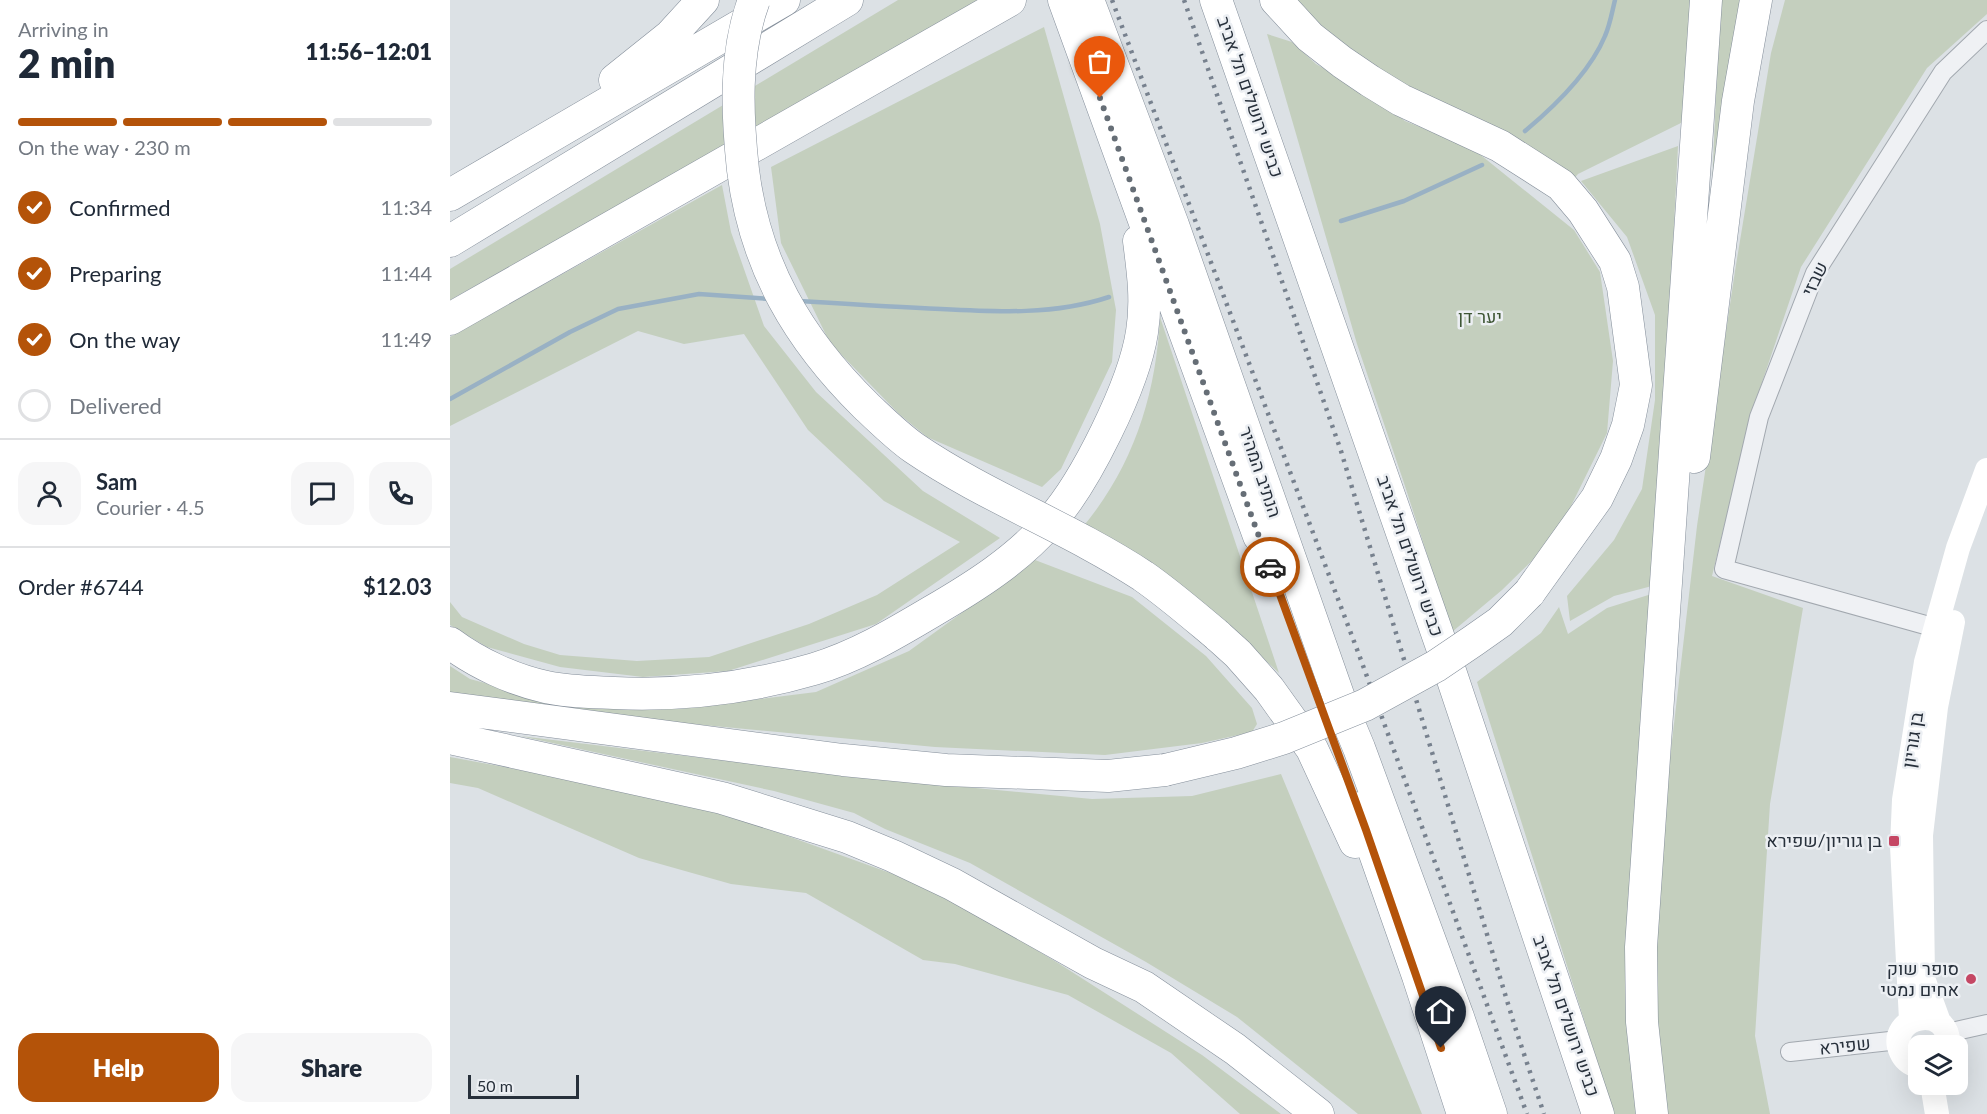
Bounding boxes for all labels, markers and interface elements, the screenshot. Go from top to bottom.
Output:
street label: כביש ירושלים תל אביב [1213,13,1289,180]
text: Arriving in [18,17,109,41]
pin [1074,36,1125,98]
text: 11:56–12:01 [306,38,432,65]
text: 2 min [18,40,115,86]
icon: bag [1083,45,1116,78]
text: On the way · 230 m [18,135,191,159]
icon: check [18,191,51,224]
text: Confirmed [69,194,171,221]
text: 11:34 [381,195,432,219]
icon: check [18,257,51,290]
street label: שבזי [1796,258,1832,299]
text: Preparing [69,260,161,287]
text: 11:44 [381,261,432,285]
park label: יער דן [1458,305,1502,327]
icon: check [18,323,51,356]
text: On the way [69,326,180,353]
text: 11:49 [381,327,432,351]
text: Delivered [69,392,162,419]
street label: הנתיב המהיר [1235,423,1287,520]
button: person [18,462,81,525]
button: chat [291,462,354,525]
button: phone [369,462,432,525]
text: Sam [96,468,138,495]
street label: כביש ירושלים תל אביב [1373,472,1449,639]
text: Courier · 4.5 [96,495,205,519]
courier [1240,537,1300,597]
icon: car [1254,551,1287,584]
text: Order #6744 [18,573,144,600]
text: $12.03 [363,573,432,600]
street label: בן גוריון [1897,710,1927,769]
place label: בן גוריון/שפירא [1766,829,1883,851]
marker: בן גוריון/שפירא [1887,834,1901,848]
street label: כביש ירושלים תל אביב [1529,932,1605,1099]
place label: סופר שוק אחים נמטי [1881,957,1959,1000]
marker: סופר שוק אחים נמטי [1964,972,1978,986]
pin [1415,986,1466,1048]
icon: home [1424,995,1457,1028]
street label: שפירא [1818,1031,1872,1059]
button: Help [18,1033,219,1102]
button: Share [231,1033,432,1102]
map controls [1908,1035,1968,1095]
button: layers [1908,1035,1968,1095]
scale bar [468,1072,579,1100]
text: 50 m [477,1076,513,1095]

